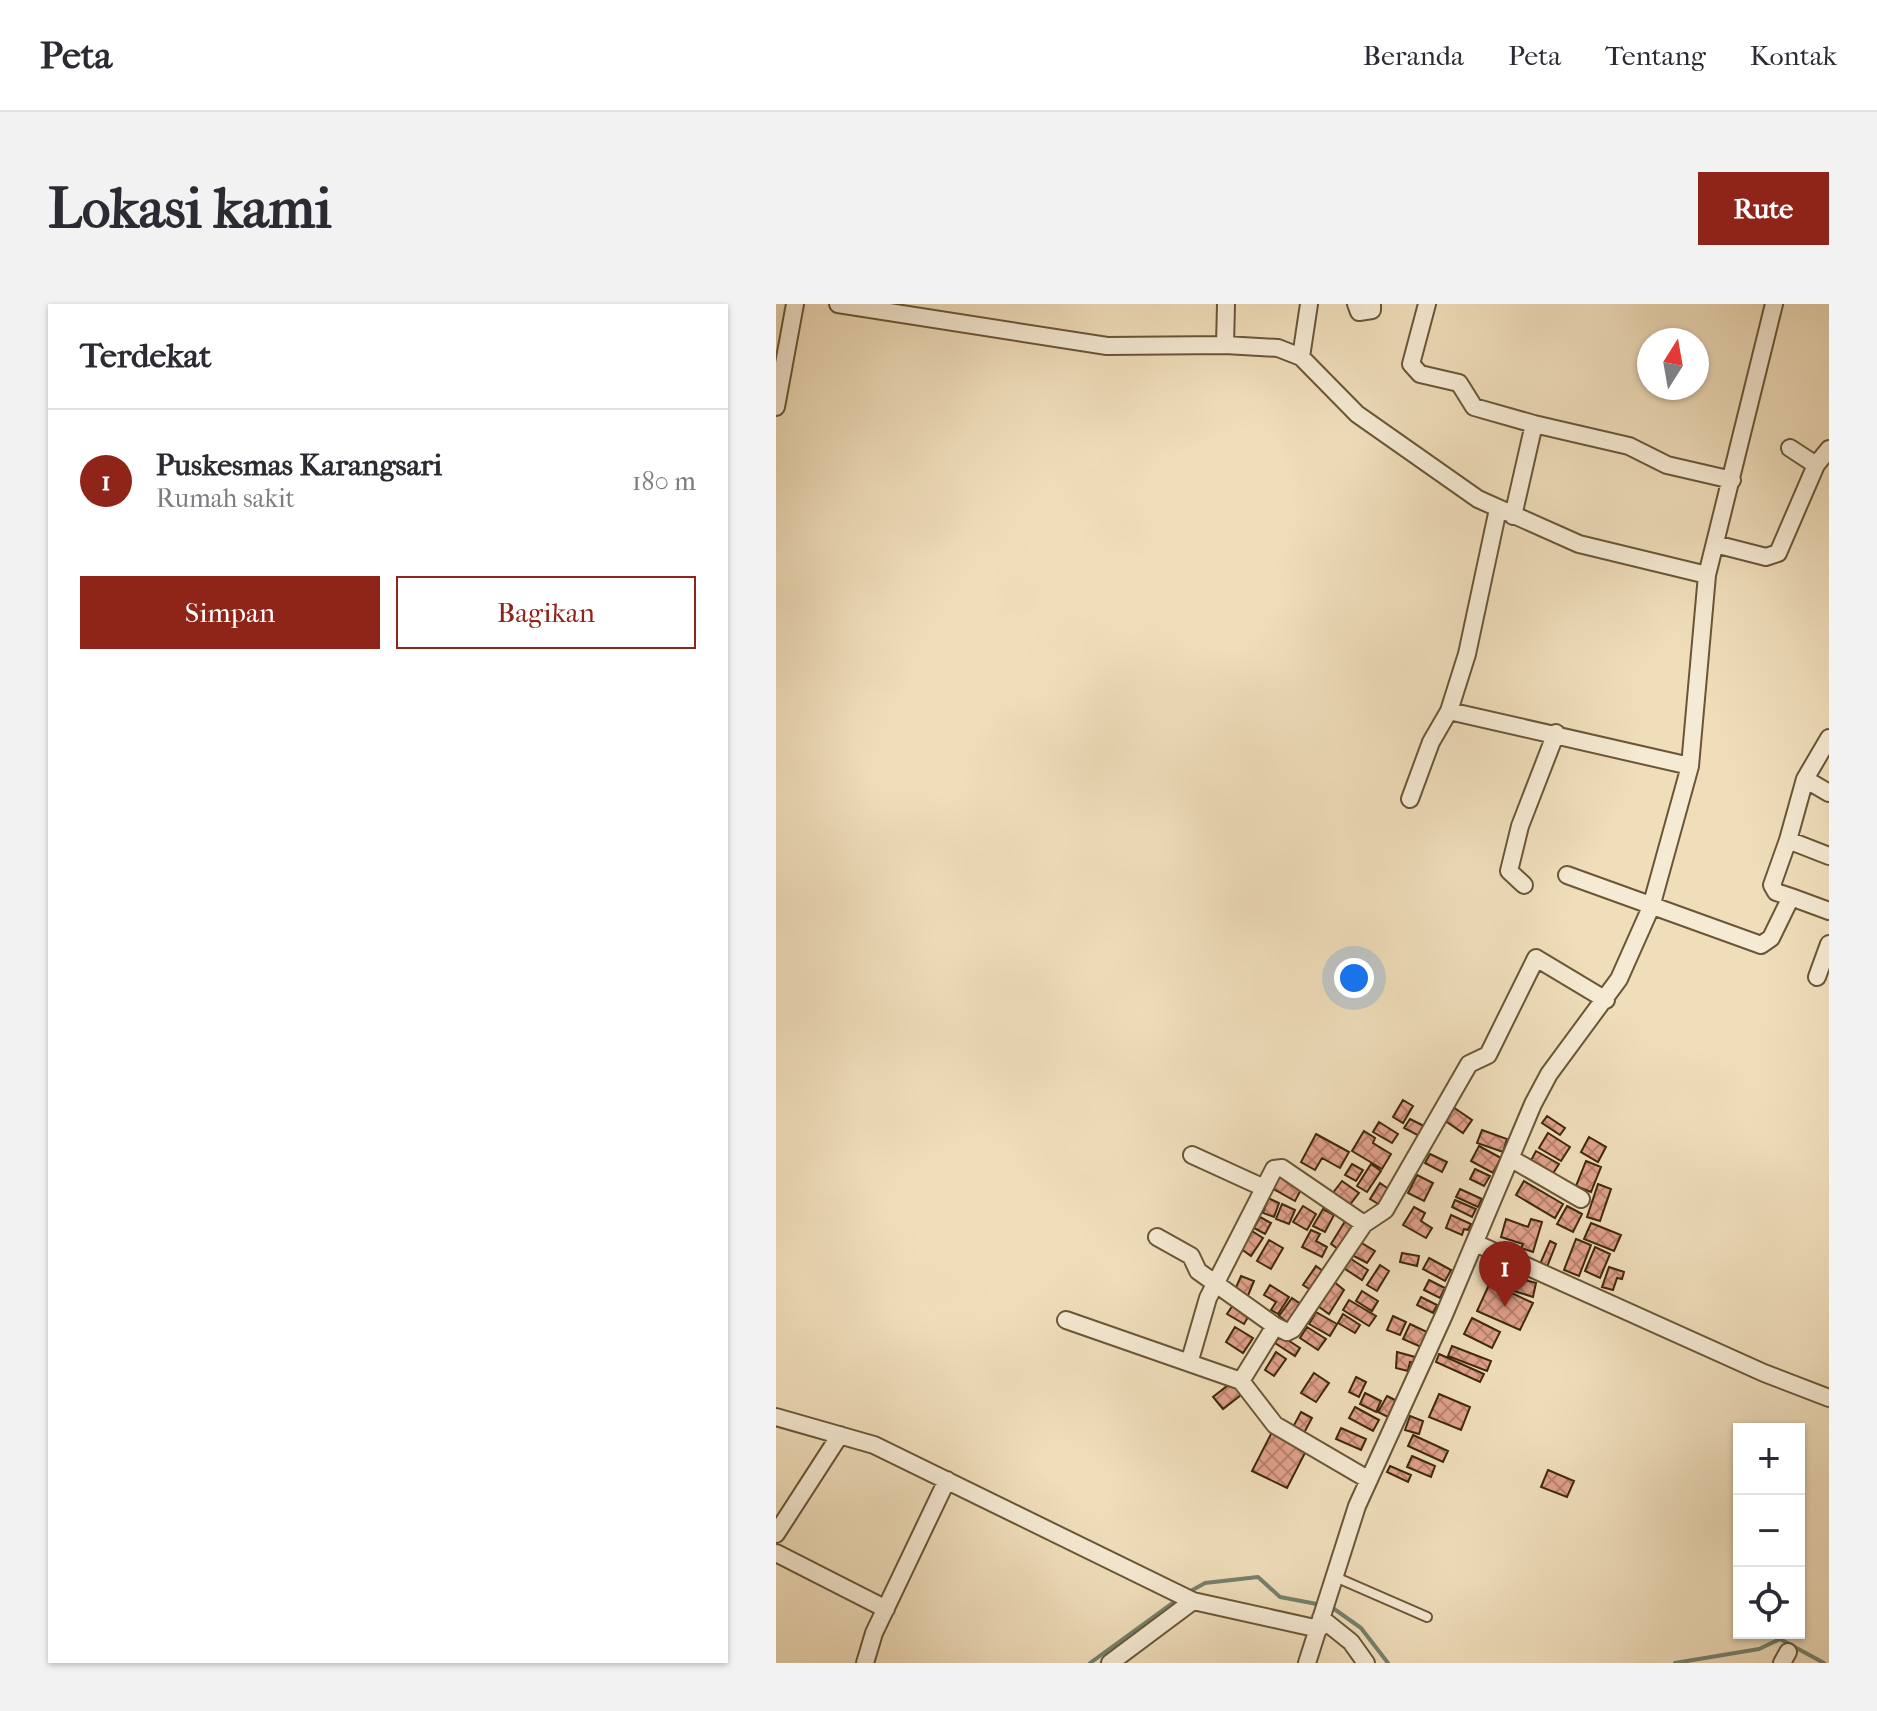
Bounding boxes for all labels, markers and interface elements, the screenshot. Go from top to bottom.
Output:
text: Peta [40,33,112,78]
text: Beranda [1363,39,1464,72]
text: Peta [1508,39,1561,72]
text: Tentang [1605,39,1706,72]
text: Kontak [1750,39,1837,72]
button: Rute [1698,172,1829,245]
text: Lokasi kami [48,176,332,241]
north arrow [1637,328,1709,400]
text: Terdekat [80,336,211,376]
text: Puskesmas Karangsari [156,448,442,483]
text: 1 [101,466,111,497]
text: 180 m [632,466,696,497]
text: Rumah sakit [156,483,295,514]
button: Simpan [80,576,380,649]
button: Bagikan [396,576,696,649]
your location [1334,958,1374,998]
pin: 1 [1479,1241,1531,1307]
map controls [1733,1423,1805,1639]
button: + [1733,1423,1805,1495]
button: − [1733,1495,1805,1567]
button: locate [1733,1567,1805,1639]

